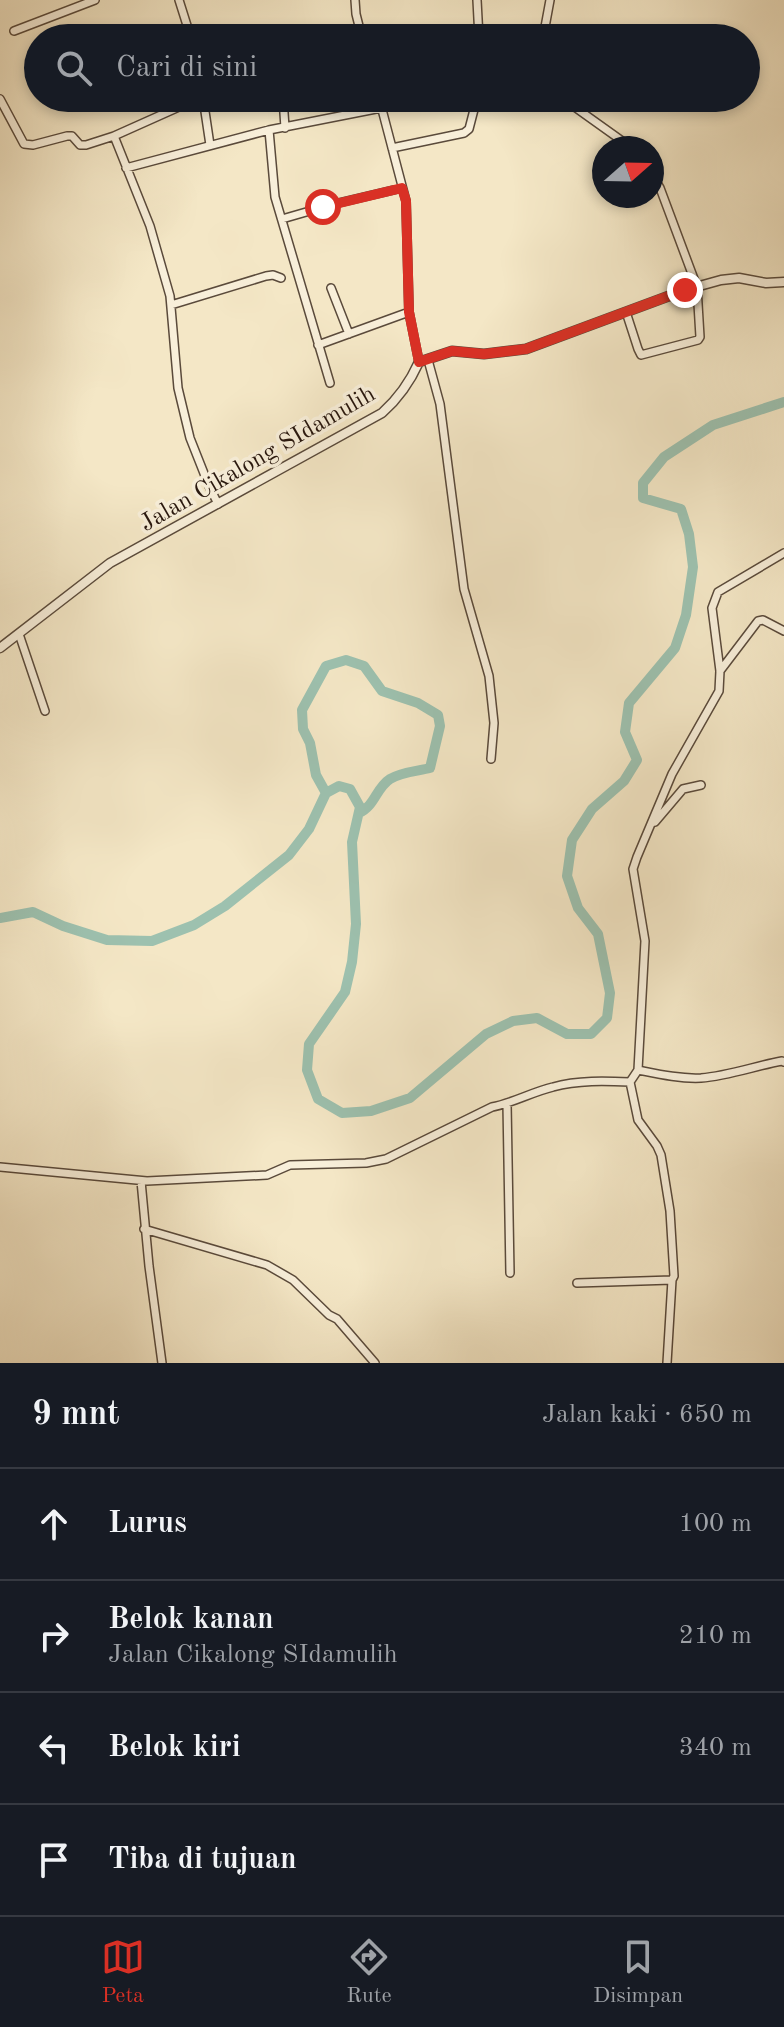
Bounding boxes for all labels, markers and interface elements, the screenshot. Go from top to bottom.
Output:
search box [24,24,760,112]
icon: search [52,46,96,90]
text: Cari di sini [116,53,257,83]
north arrow [592,136,664,208]
route start [305,189,341,225]
route end [667,272,703,308]
street label: Jalan Cikalong SIdamulih [136,382,380,537]
text: 9 mnt [32,1398,120,1432]
text: Jalan kaki · 650 m [542,1402,752,1428]
icon: ahead [32,1502,76,1546]
text: Lurus [108,1509,187,1539]
text: 100 m [679,1511,752,1537]
text: Belok kanan [108,1605,274,1635]
icon: right [32,1614,76,1658]
text: 210 m [679,1623,752,1649]
text: Jalan Cikalong SIdamulih [108,1642,398,1668]
icon: left [32,1726,76,1770]
text: Belok kiri [108,1733,241,1763]
text: 340 m [679,1735,752,1761]
icon: arrive [32,1838,76,1882]
text: Tiba di tujuan [108,1845,297,1875]
tab: Peta [101,1935,145,2010]
tab: Rute [346,1935,392,2010]
tab: Disimpan [593,1935,683,2010]

